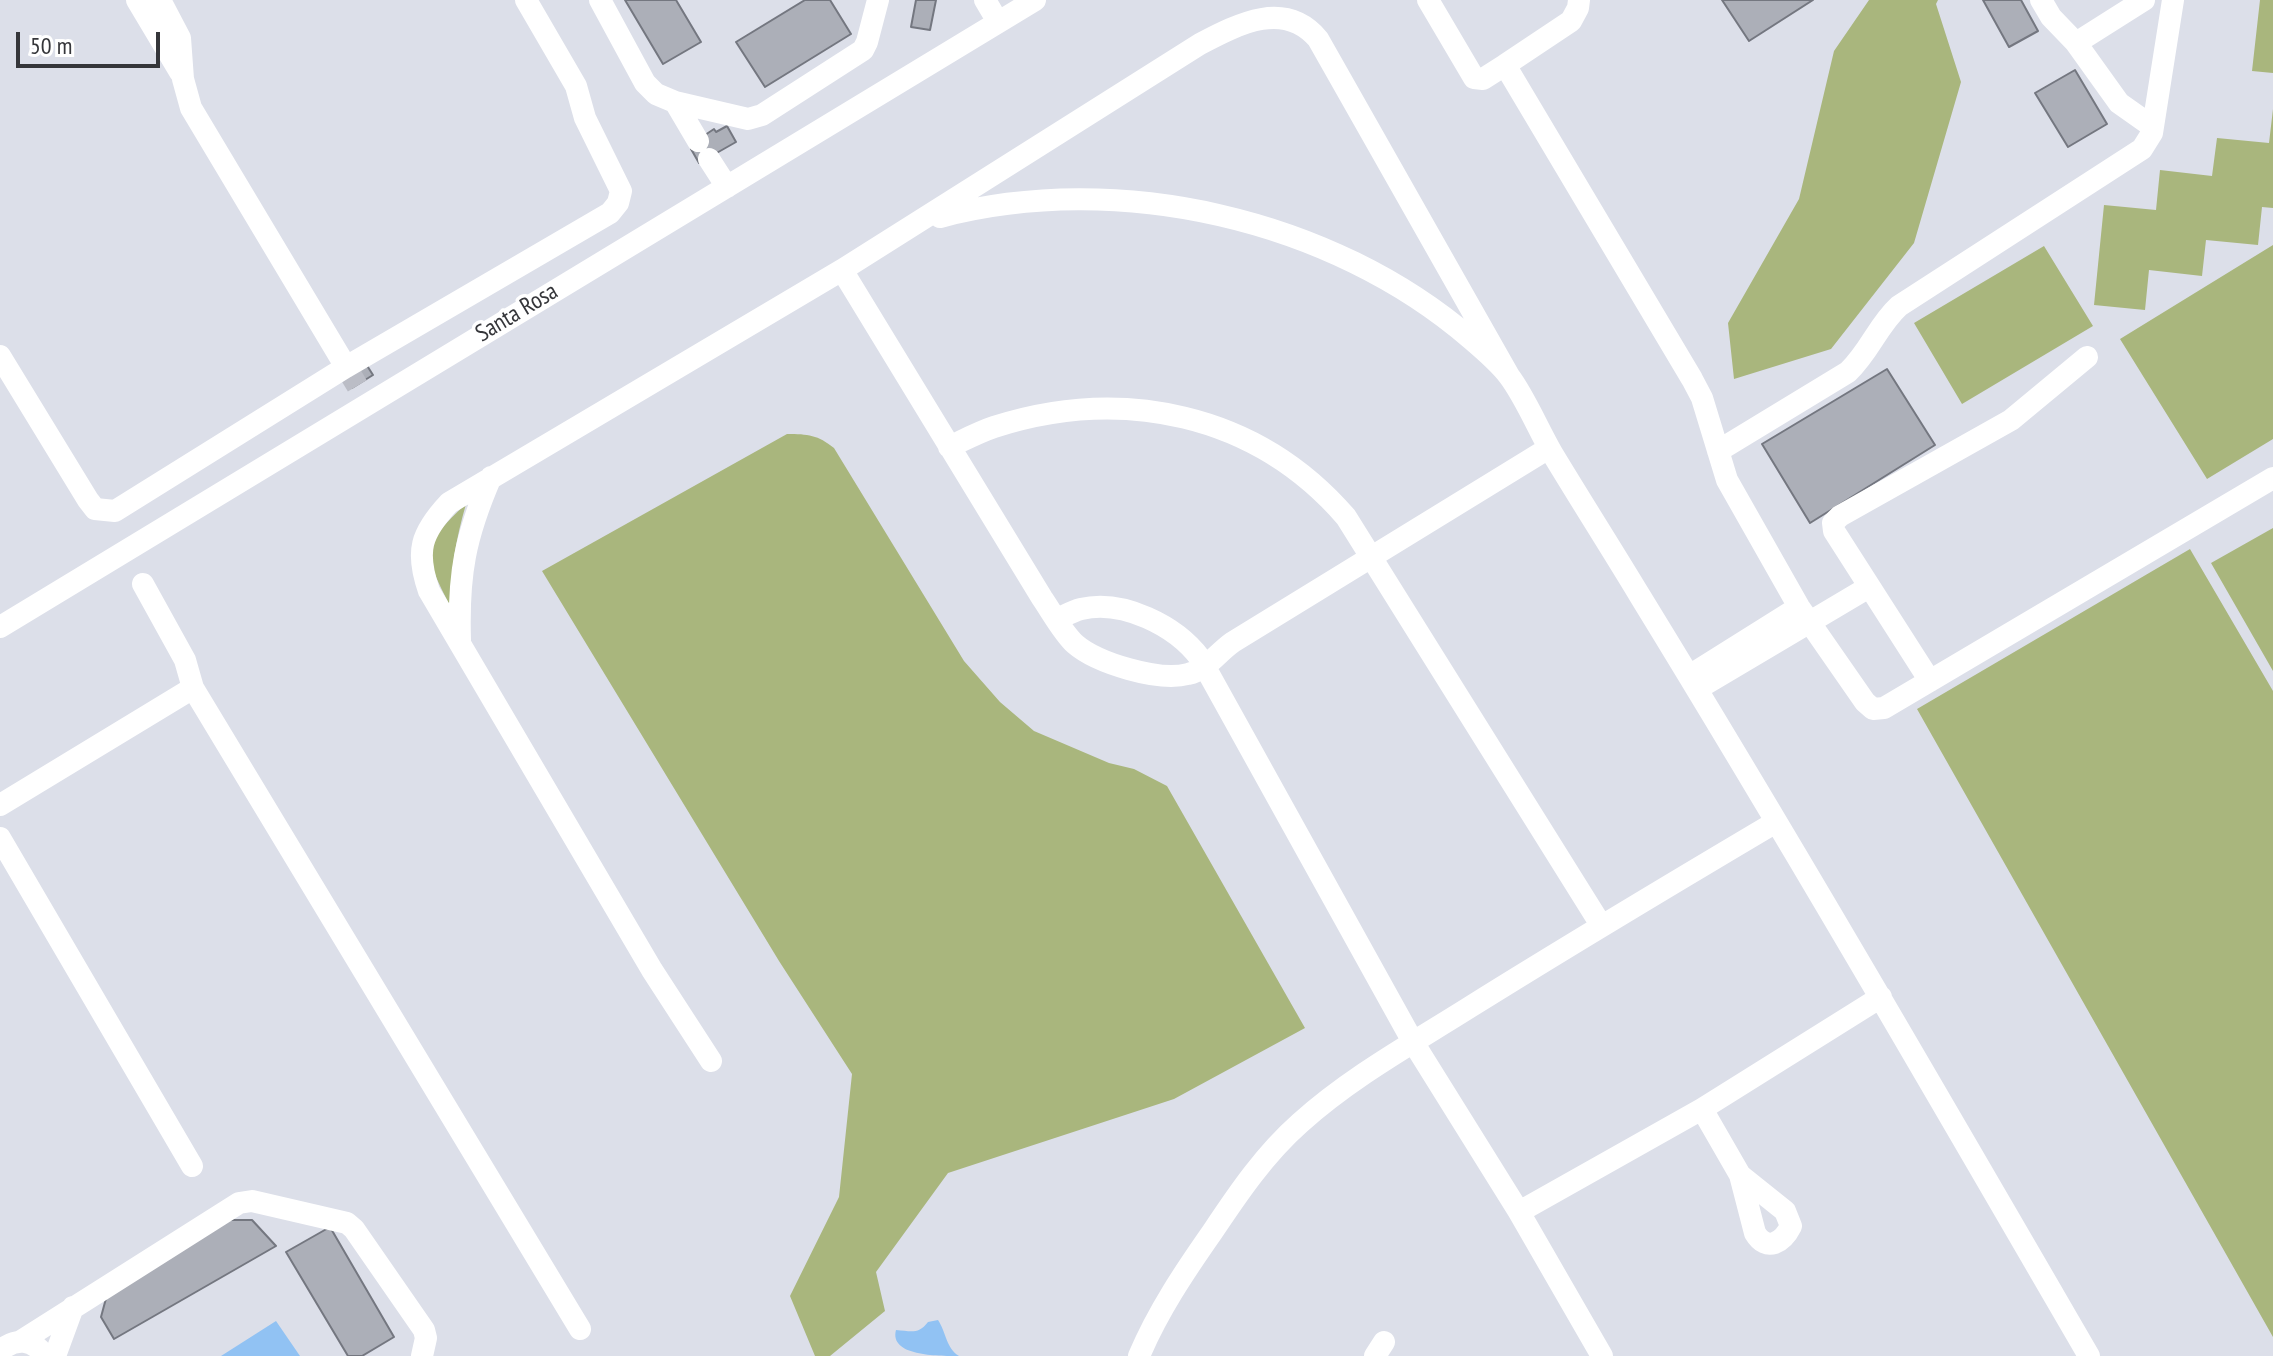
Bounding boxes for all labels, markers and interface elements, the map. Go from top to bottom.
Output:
scale bar [20,16,164,66]
text: 50 m [30,30,72,61]
street label: Santa Rosa [471,277,563,349]

